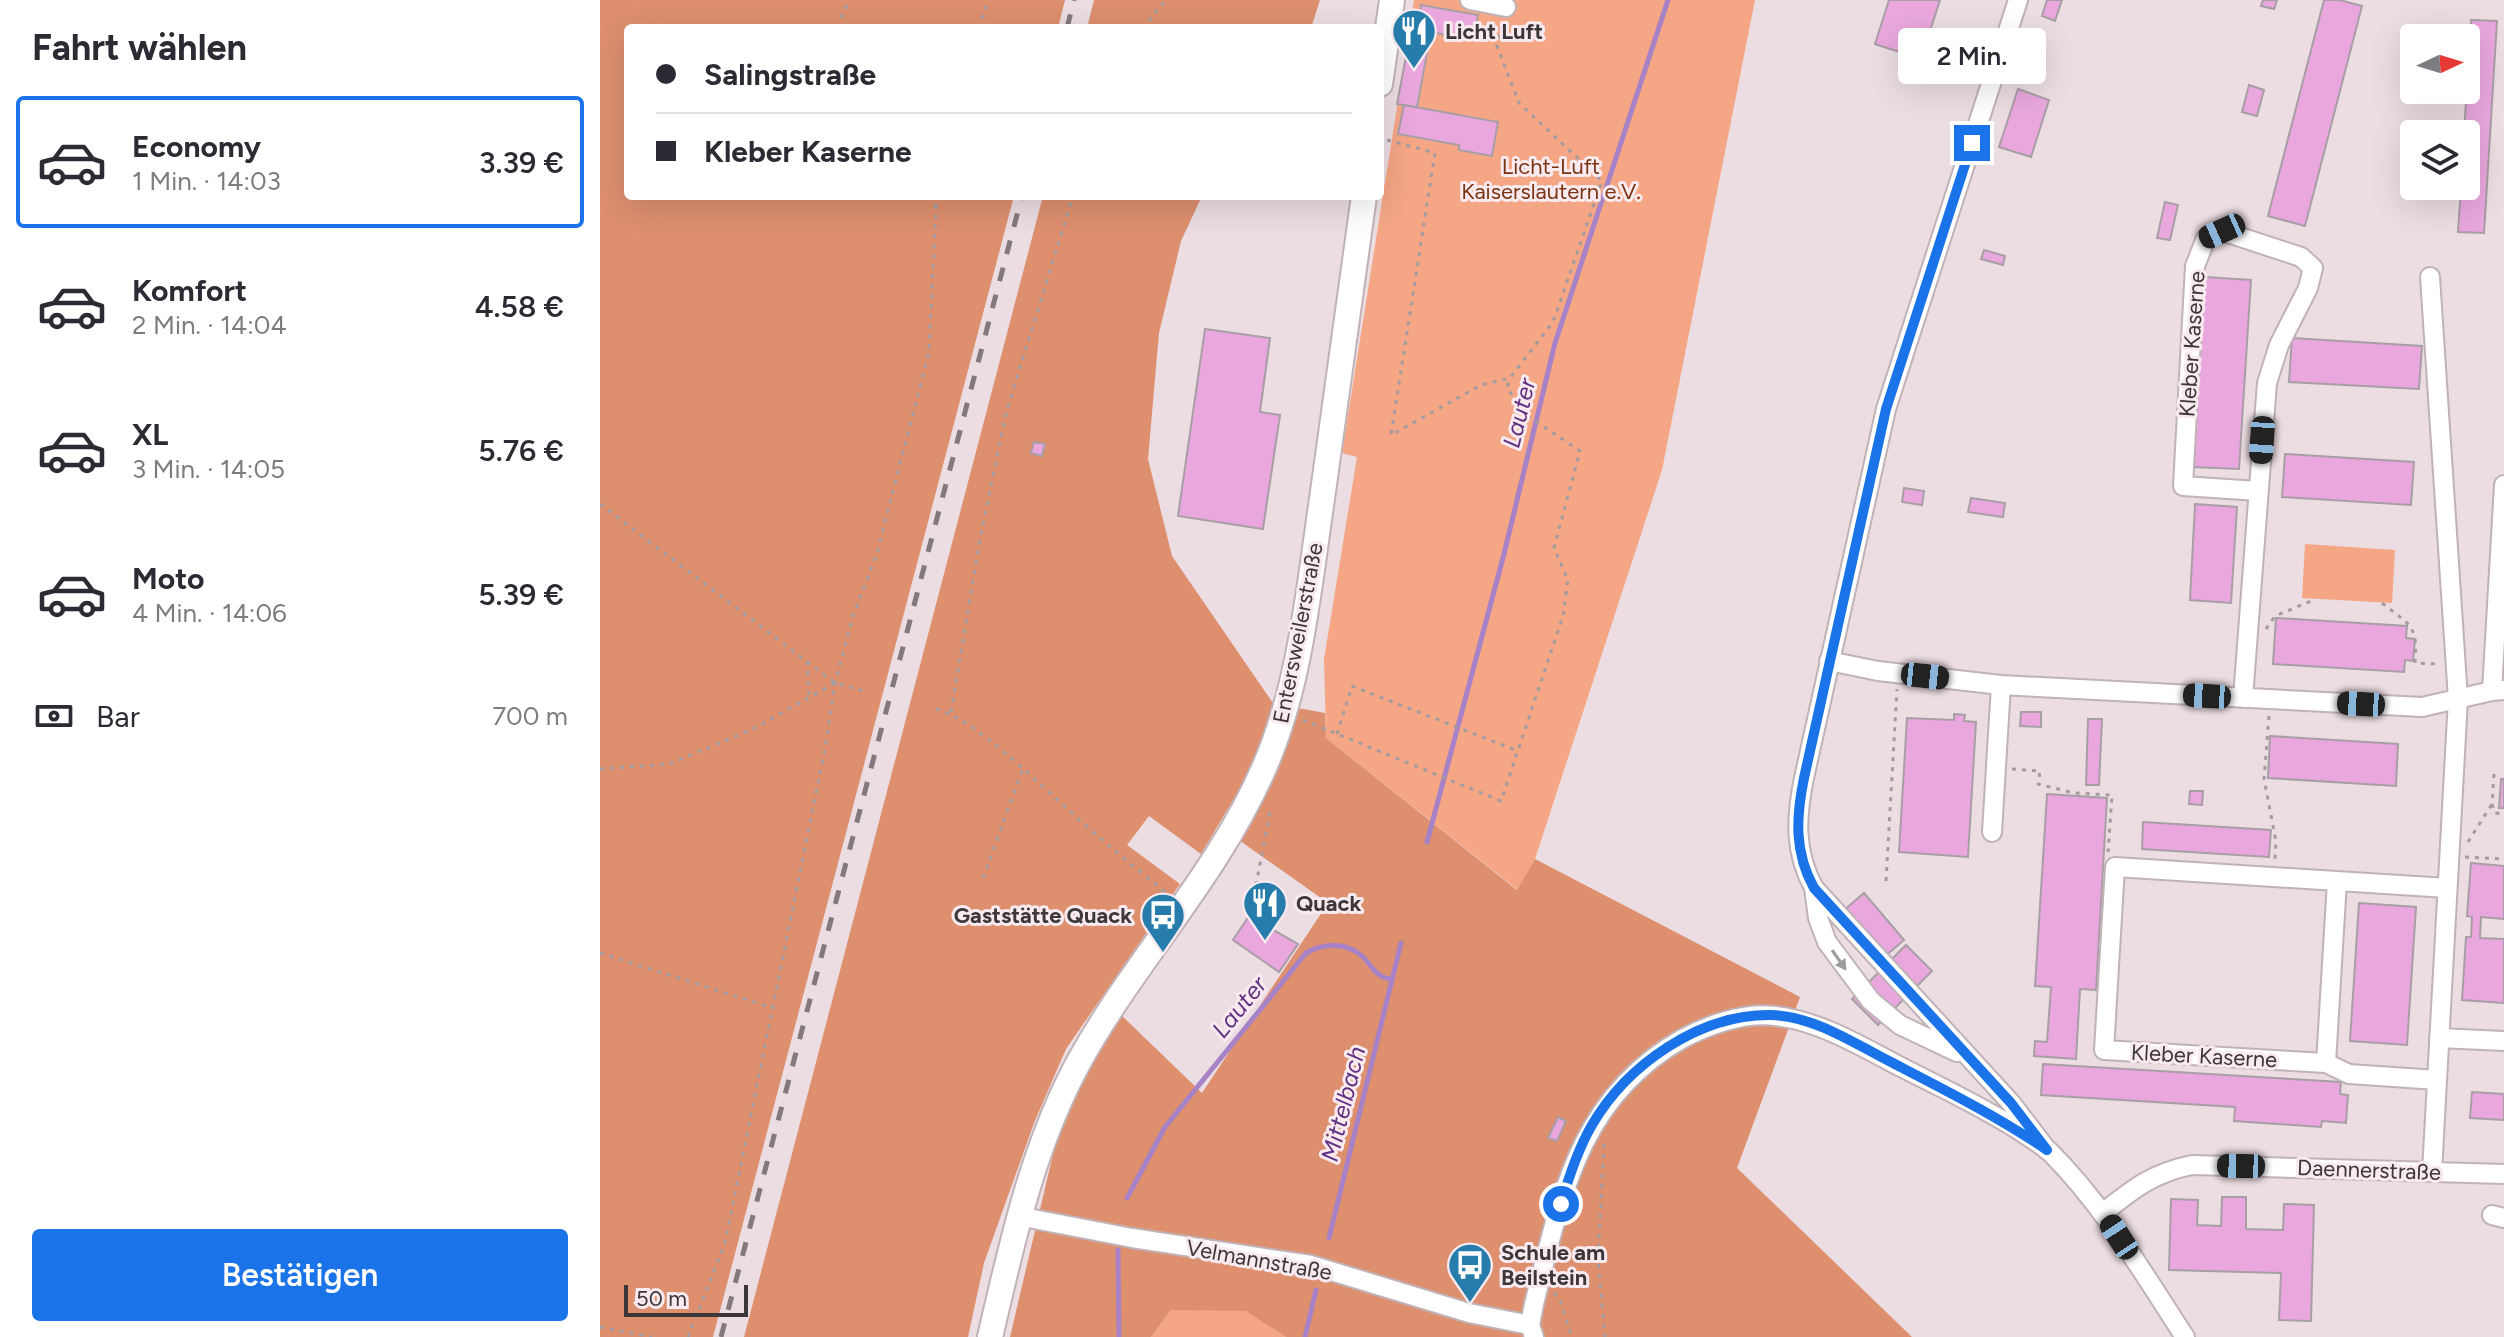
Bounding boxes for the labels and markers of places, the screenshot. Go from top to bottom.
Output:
restaurant icon: Licht Luft [1390,7,1438,70]
place label: Licht Luft [1445,18,1543,45]
restaurant icon: Quack [1241,879,1289,942]
place label: Quack [1296,890,1362,917]
bus stop icon: Gaststätte Quack [1139,891,1187,954]
place label: Gaststätte Quack [954,902,1132,929]
place label: Schule am Beilstein [1501,1239,1605,1291]
bus stop icon: Schule am Beilstein [1446,1241,1494,1304]

